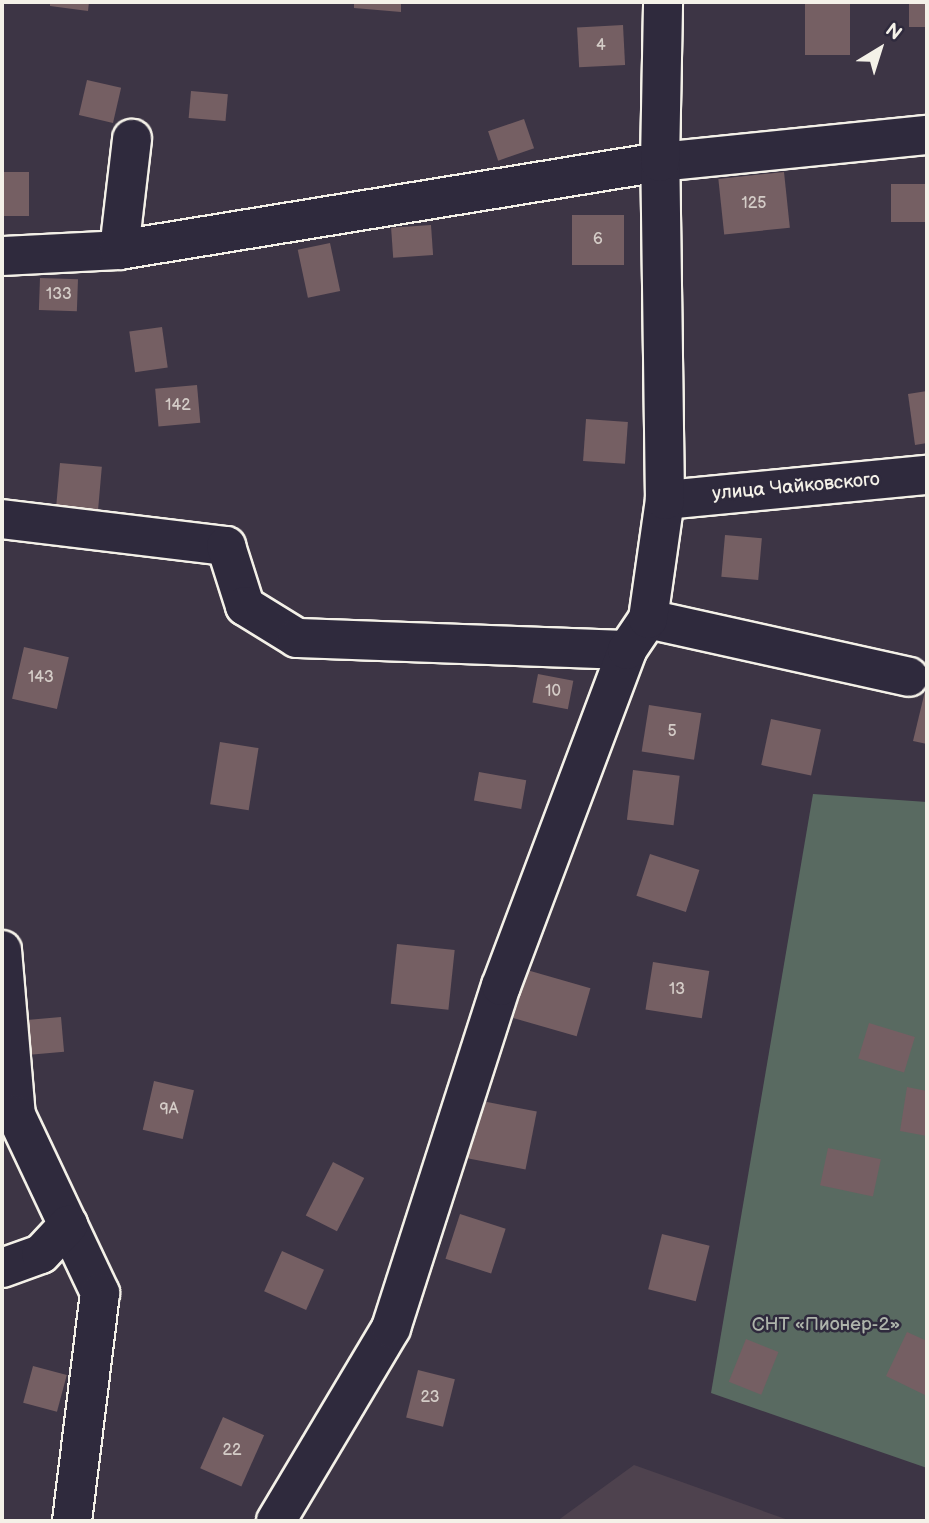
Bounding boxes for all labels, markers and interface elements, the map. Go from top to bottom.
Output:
north arrow [845,14,915,84]
text: N [881,19,906,46]
house number: 4 [596,36,606,56]
house number: 125 [742,194,766,214]
house number: 6 [593,230,603,250]
house number: 133 [46,285,72,305]
house number: 142 [165,396,191,416]
street label: улица Чайковского [711,468,881,506]
house number: 143 [28,668,54,688]
house number: 10 [545,682,561,702]
house number: 5 [667,722,677,742]
house number: 13 [669,980,685,1000]
house number: 9А [160,1100,178,1120]
park label: СНТ «Пионер-2» [752,1314,900,1336]
house number: 23 [421,1388,439,1408]
house number: 22 [223,1441,241,1461]

